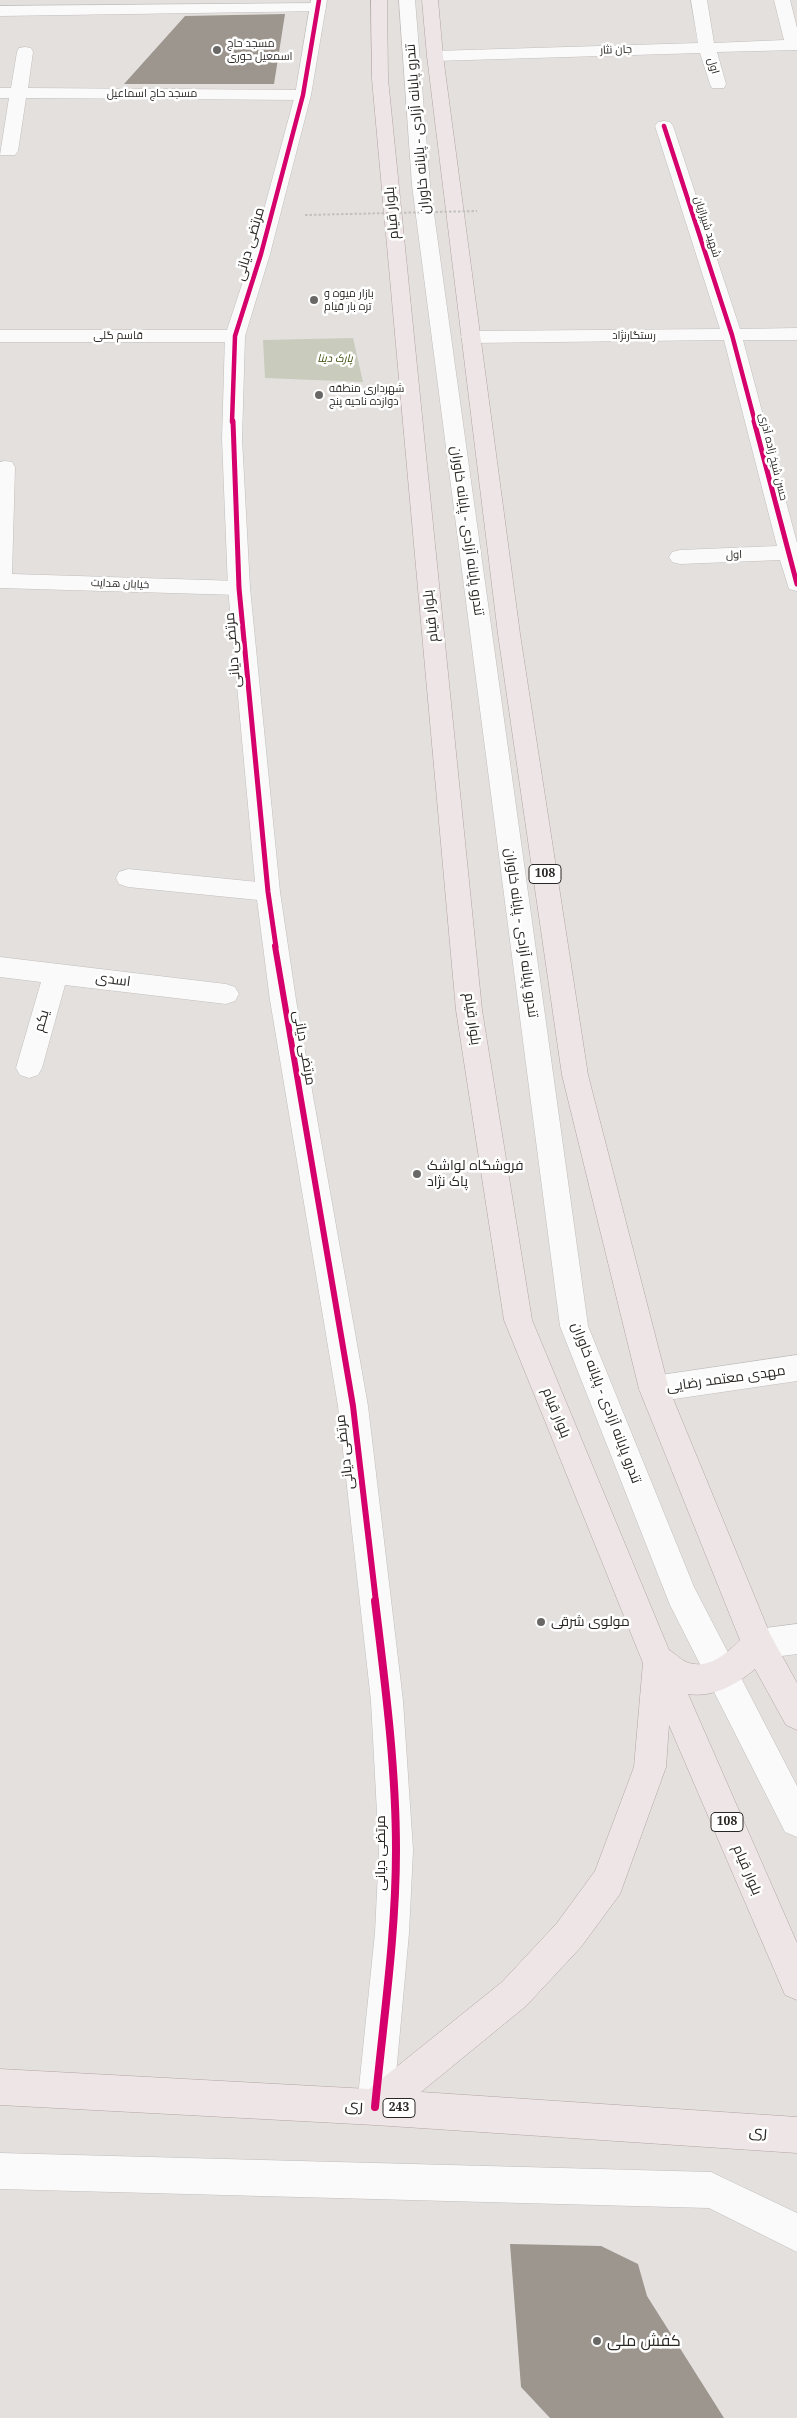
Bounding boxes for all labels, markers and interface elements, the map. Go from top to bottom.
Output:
place label: مسجد حاج اسمعیل حوری [227,37,292,63]
street label: تندرو پایانه آزادی - پایانه خاوران [402,43,434,215]
street label: جان نثار [600,43,632,57]
marker: مسجد حاج اسمعیل حوری [211,44,223,56]
street label: اول [704,56,722,76]
street label: مسجد حاج اسماعیل [107,87,197,101]
street label: بلوار قیام [381,186,403,240]
street label: شهید شیرازیان [691,195,723,259]
street label: مرتضی دیانی [232,205,268,283]
place label: بازار میوه و تره بار قیام [324,287,374,313]
marker: بازار میوه و تره بار قیام [308,294,320,306]
street label: قاسم گلی [93,329,143,343]
street label: رستگارنژاد [612,329,656,343]
park label: پارک دینا [317,352,353,366]
place label: شهرداری منطقه دوازده ناحیه پنج [329,382,404,408]
marker: شهرداری منطقه دوازده ناحیه پنج [313,389,325,401]
street label: حسن شیخ زاده آذری [756,412,790,502]
street label: تندرو پایانه آزادی - پایانه خاوران [447,445,487,617]
street label: اول [726,548,742,562]
street label: خیابان‌ هدایت [91,576,149,592]
street label: بلوار قیام [420,589,442,643]
street label: مرتضی دیانی [221,612,245,688]
street label: تندرو پایانه آزادی - پایانه خاوران [501,847,541,1019]
road number: 108 [529,864,561,884]
street label: اسدی [94,970,132,990]
street label: بلوار قیام [460,992,484,1046]
street label: یکم [31,1008,53,1034]
street label: مرتضی دیانی [289,1009,319,1087]
place label: فروشگاه لواشک پاک نژاد [427,1158,523,1190]
marker: فروشگاه لواشک پاک نژاد [411,1168,423,1180]
street label: تندرو پایانه آزادی - پایانه خاوران [567,1320,645,1486]
street label: مهدی معتمد رضایی [665,1362,787,1396]
street label: بلوار قیام [538,1385,574,1441]
street label: مرتضی دیانی [332,1413,358,1491]
place label: مولوی شرقی [551,1614,630,1630]
marker: مولوی شرقی [535,1616,547,1628]
road number: 108 [711,1812,743,1831]
street label: مرتضی دیانی [373,1815,389,1891]
street label: بلوار قیام [729,1842,765,1898]
street label: ری [344,2096,364,2116]
road number: 243 [383,2098,415,2118]
street label: ری [748,2122,768,2142]
place label: کفش ملی [607,2331,681,2351]
marker: کفش ملی [591,2335,603,2347]

